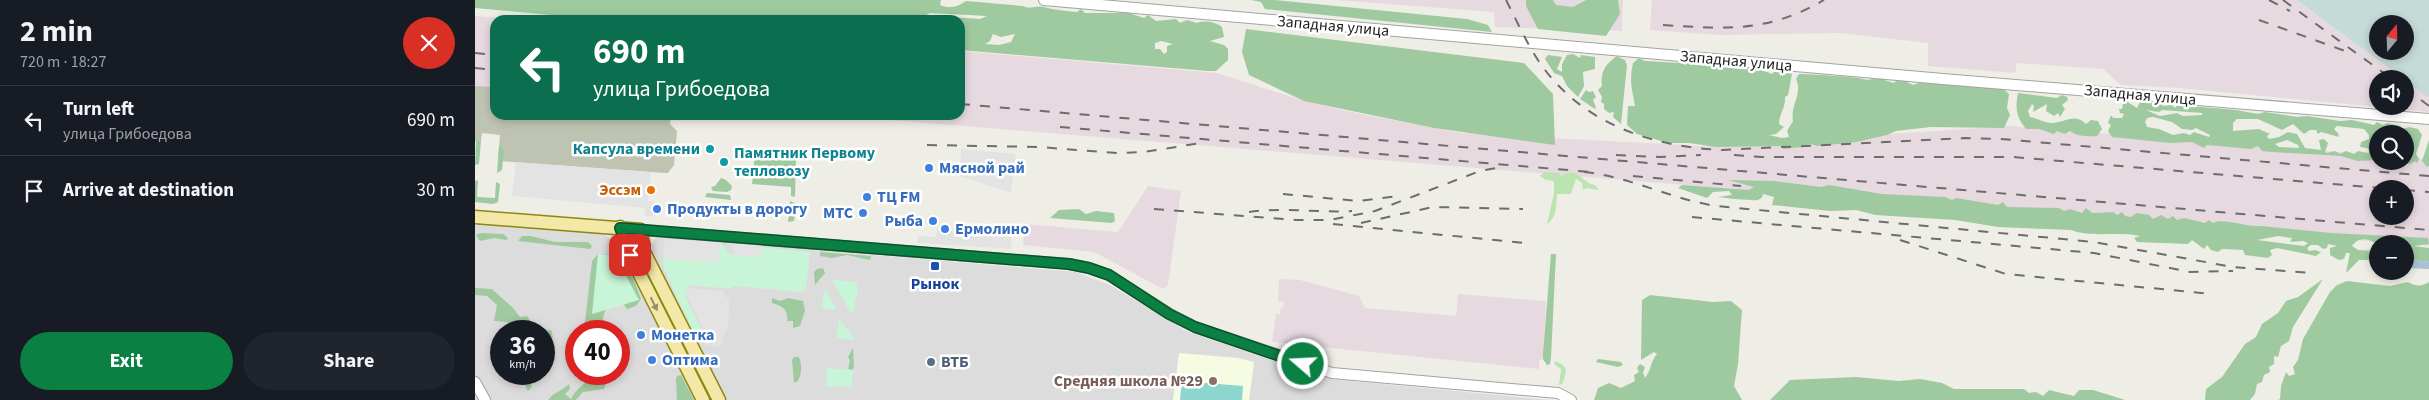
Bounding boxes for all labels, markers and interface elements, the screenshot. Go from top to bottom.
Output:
text: 2 min [20,10,93,53]
street label: Западная улица [1276,10,1390,42]
north arrow [2369,15,2414,60]
map controls [2369,15,2414,280]
button: close [403,17,455,69]
text: 690 m [593,27,685,77]
icon: left [510,35,575,100]
street label: Западная улица [1679,45,1793,77]
text: 720 m · 18:27 [20,51,107,73]
button: sound [2369,70,2414,115]
text: улица Грибоедова [593,73,770,105]
street label: Западная улица [2083,79,2197,111]
text: Turn left [63,96,134,123]
icon: left [20,107,48,135]
text: 690 m [407,107,455,134]
text: улица Грибоедова [63,123,192,145]
button: search [2369,125,2414,170]
place label: Капсула времени [573,138,700,160]
place label: Памятник Первому тепловозу [734,142,876,182]
marker: Капсула времени [704,143,716,155]
marker: Памятник Первому тепловозу [718,156,730,168]
place label: Мясной рай [939,157,1025,179]
marker: Мясной рай [923,162,935,174]
icon: arrive [20,177,48,205]
text: Arrive at destination [63,177,234,204]
text: 30 m [417,177,455,204]
place label: Эссэм [599,179,641,201]
button: + [2369,180,2414,225]
marker: Эссэм [645,184,657,196]
place label: ТЦ FM [877,186,920,208]
marker: ТЦ FM [861,191,873,203]
place label: Продукты в дорогу [667,198,808,220]
place label: МТС [823,202,853,224]
marker: Продукты в дорогу [651,203,663,215]
marker: МТС [857,207,869,219]
place label: Рыба [884,210,923,232]
marker: Рыба [927,215,939,227]
place label: Ермолино [955,218,1029,240]
marker: Ермолино [939,223,951,235]
pin [609,234,651,276]
button: − [2369,235,2414,280]
icon: arrive [616,241,644,269]
marker: Рынок [929,260,941,272]
place label: Рынок [911,273,959,295]
one-way arrow [650,297,658,311]
speed limit sign: 40 [565,320,630,385]
place label: Монетка [651,324,714,346]
text: 36 [509,328,536,364]
marker: Монетка [635,329,647,341]
button: Exit [20,332,233,390]
button: Share [243,332,455,390]
position arrow [1276,337,1328,389]
place label: Оптима [662,349,718,371]
place label: ВТБ [941,351,969,373]
marker: Оптима [646,354,658,366]
text: km/h [509,356,536,373]
marker: ВТБ [925,356,937,368]
place label: Средняя школа №29 [1054,370,1203,392]
marker: Средняя школа №29 [1207,375,1219,387]

